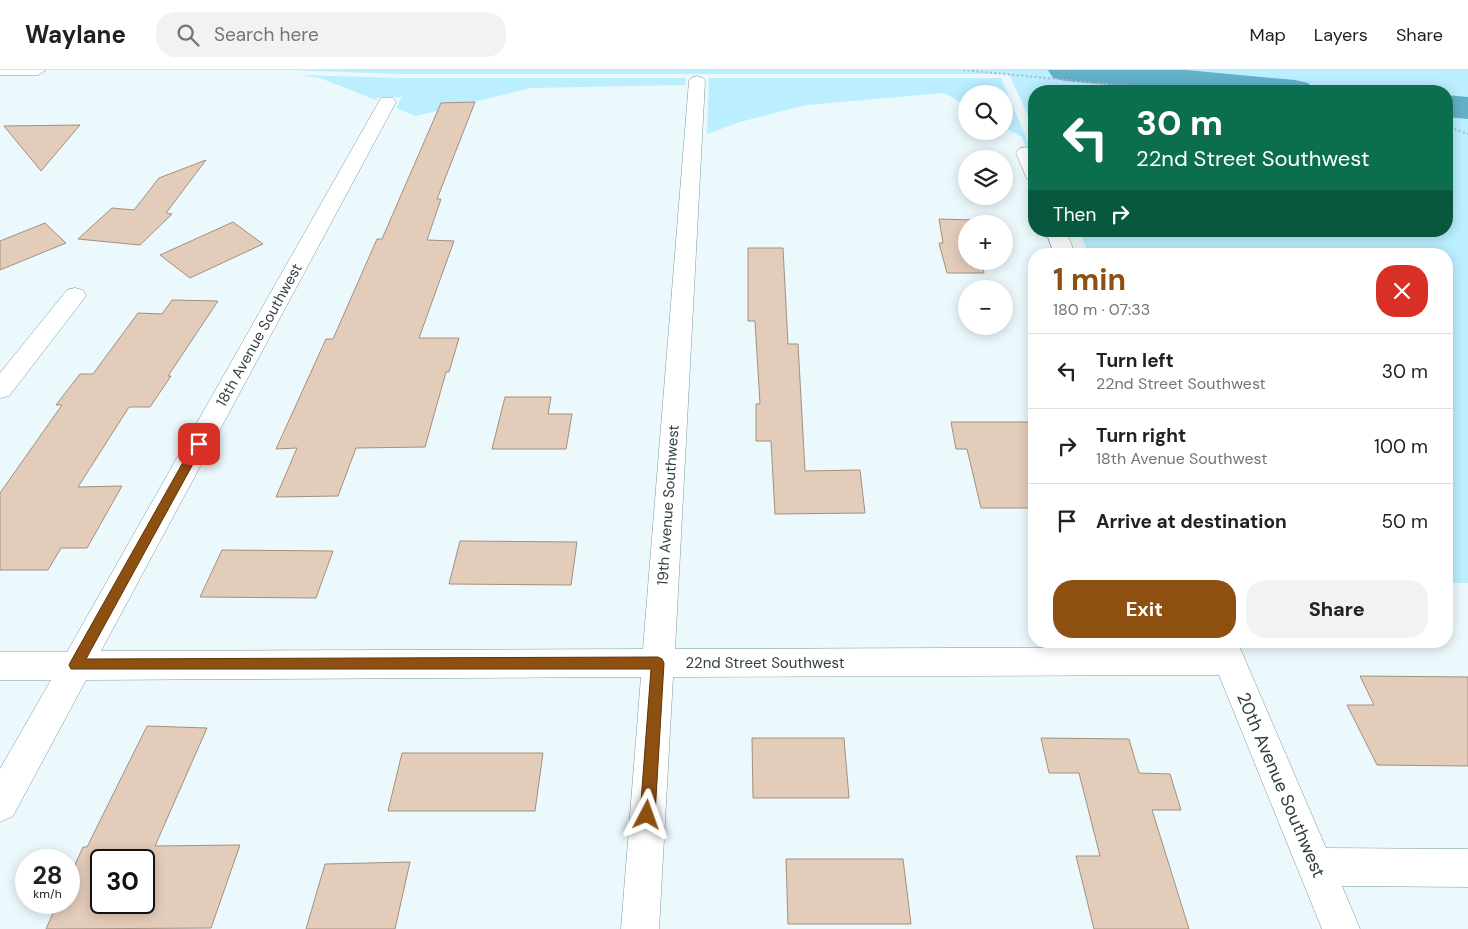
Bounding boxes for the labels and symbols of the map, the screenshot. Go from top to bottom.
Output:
street label: 18th Avenue Southwest [211,260,307,410]
pin [178,423,220,465]
street label: 19th Avenue Southwest [652,424,684,586]
street label: 22nd Street Southwest [685,653,845,673]
street label: 20th Avenue Southwest [1231,689,1331,881]
position arrow [620,788,672,840]
speed limit sign: 30 [90,849,155,914]

